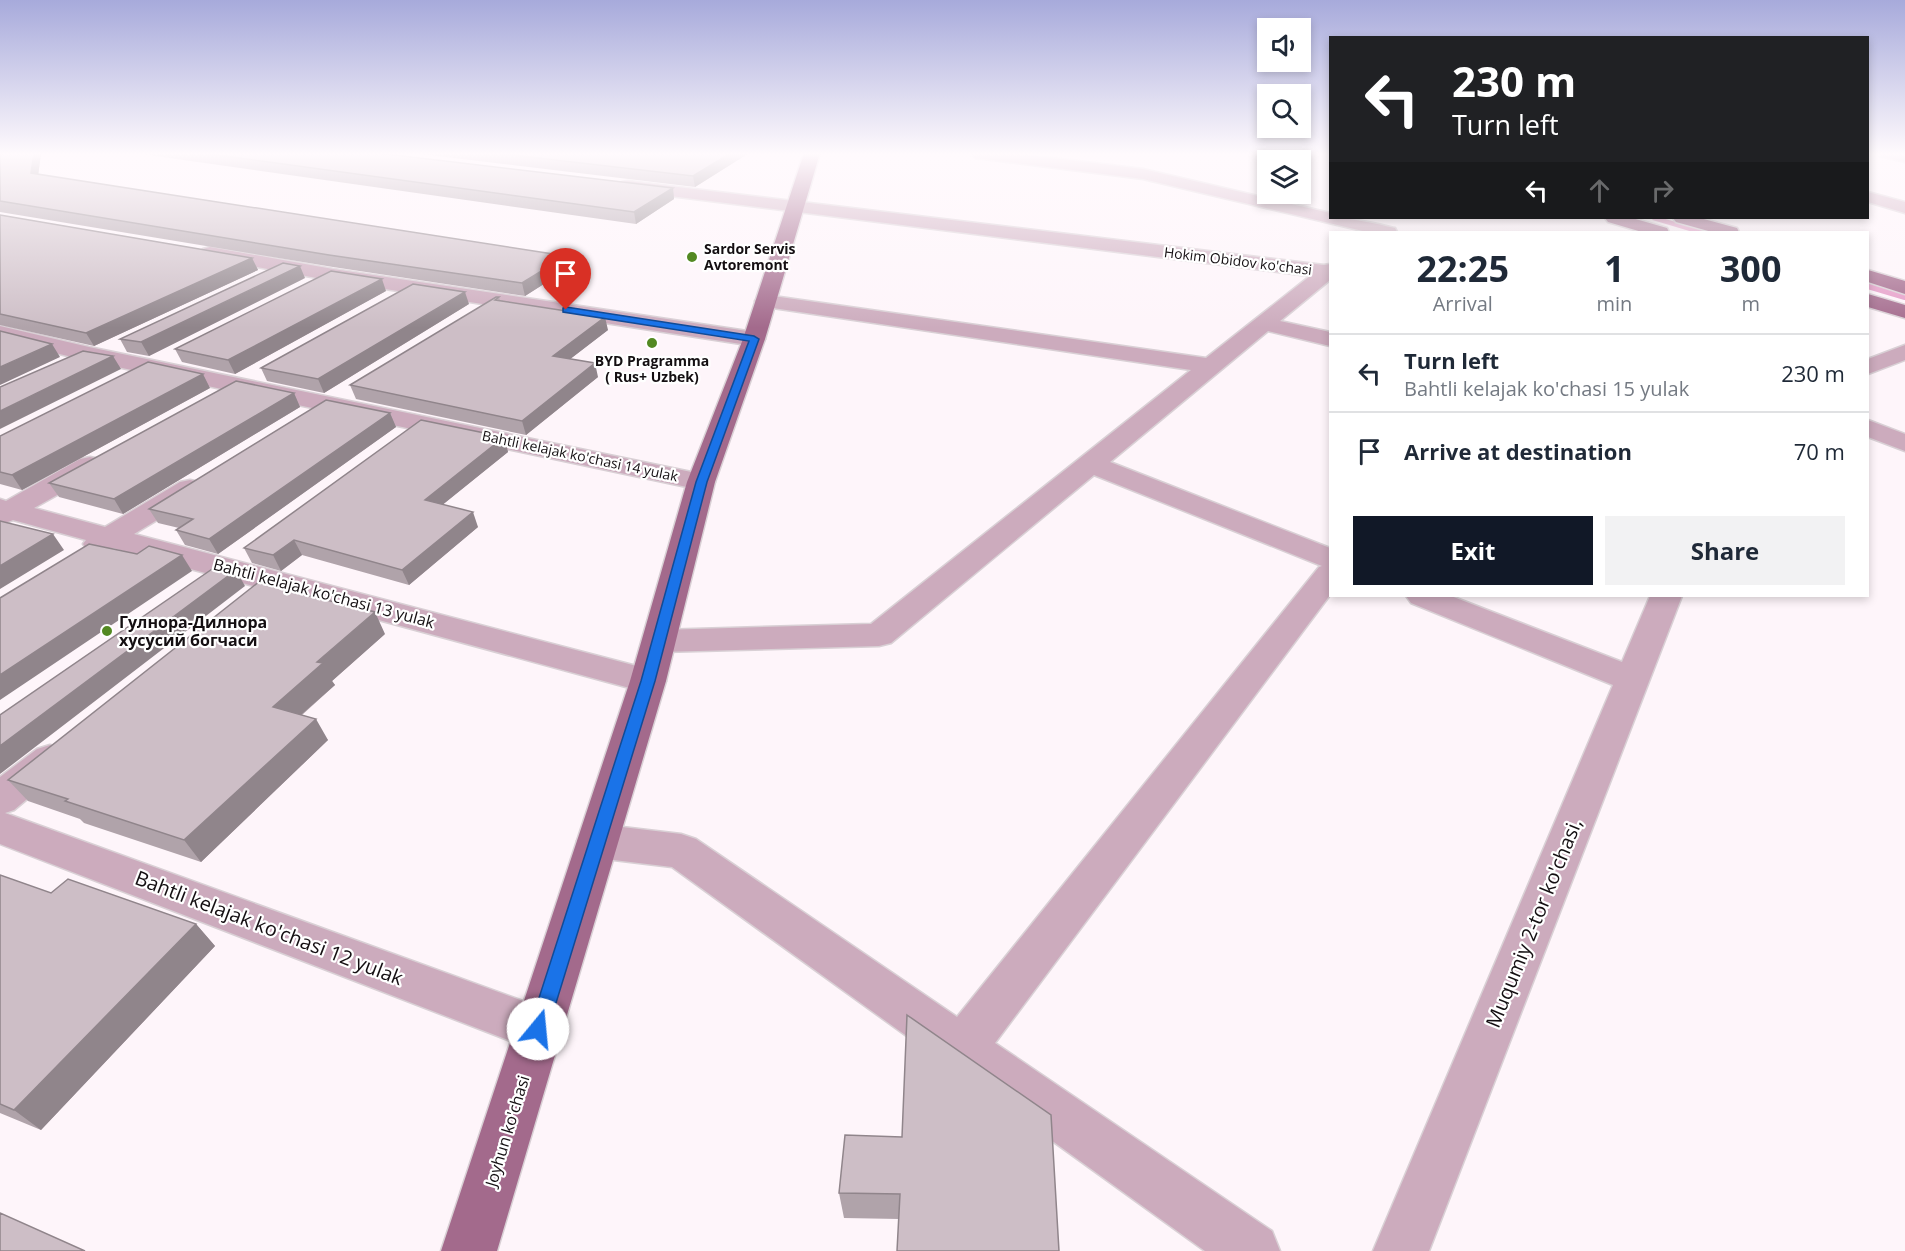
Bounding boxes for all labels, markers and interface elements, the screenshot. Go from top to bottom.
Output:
map controls [1257,18,1311,204]
button: sound [1257,18,1311,72]
text: 230 m [1452,52,1576,109]
icon: left [1353,60,1431,138]
button: search [1257,84,1311,138]
text: Turn left [1452,106,1559,143]
button: layers [1257,150,1311,204]
icon: left [1520,174,1553,207]
icon: ahead [1583,174,1616,207]
icon: right [1646,174,1679,207]
place label: Sardor Servis Avtoremont [704,239,796,274]
street label: Hokim Obidov ko'chasi [1163,242,1313,279]
text: 22:25 [1416,244,1509,293]
text: 1 [1604,244,1625,293]
text: 300 [1720,244,1782,293]
pin [540,248,591,310]
marker: Sardor Servis Avtoremont [685,250,699,264]
icon: arrive [549,257,582,290]
text: Arrival [1433,290,1493,317]
text: min [1596,290,1632,317]
text: m [1741,290,1760,317]
marker: BYD Pragramma ( Rus+ Uzbek) [645,336,659,350]
text: Turn left [1404,345,1499,375]
place label: BYD Pragramma ( Rus+ Uzbek) [595,351,709,386]
icon: left [1353,357,1386,390]
text: 230 m [1781,358,1845,388]
text: Bahtli kelajak ko'chasi 15 yulak [1404,375,1689,402]
street label: Bahtli kelajak ko'chasi 14 yulak [480,425,680,486]
icon: arrive [1353,435,1386,468]
text: Arrive at destination [1404,436,1632,466]
text: 70 m [1794,436,1845,466]
button: Exit [1353,516,1593,585]
button: Share [1605,516,1845,585]
street label: Bahtli kelajak ko'chasi 13 yulak [211,553,438,633]
place label: Гулнора-Дилнора хусусий богчаси [119,611,267,651]
marker: Гулнора-Дилнора хусусий богчаси [100,624,114,638]
street label: Muqumiy 2-tor ko'chasi, [1479,814,1588,1032]
street label: Bahtli kelajak ko'chasi 12 yulak [131,864,408,991]
position arrow [506,997,570,1061]
street label: Joyhun ko'chasi [479,1073,534,1191]

